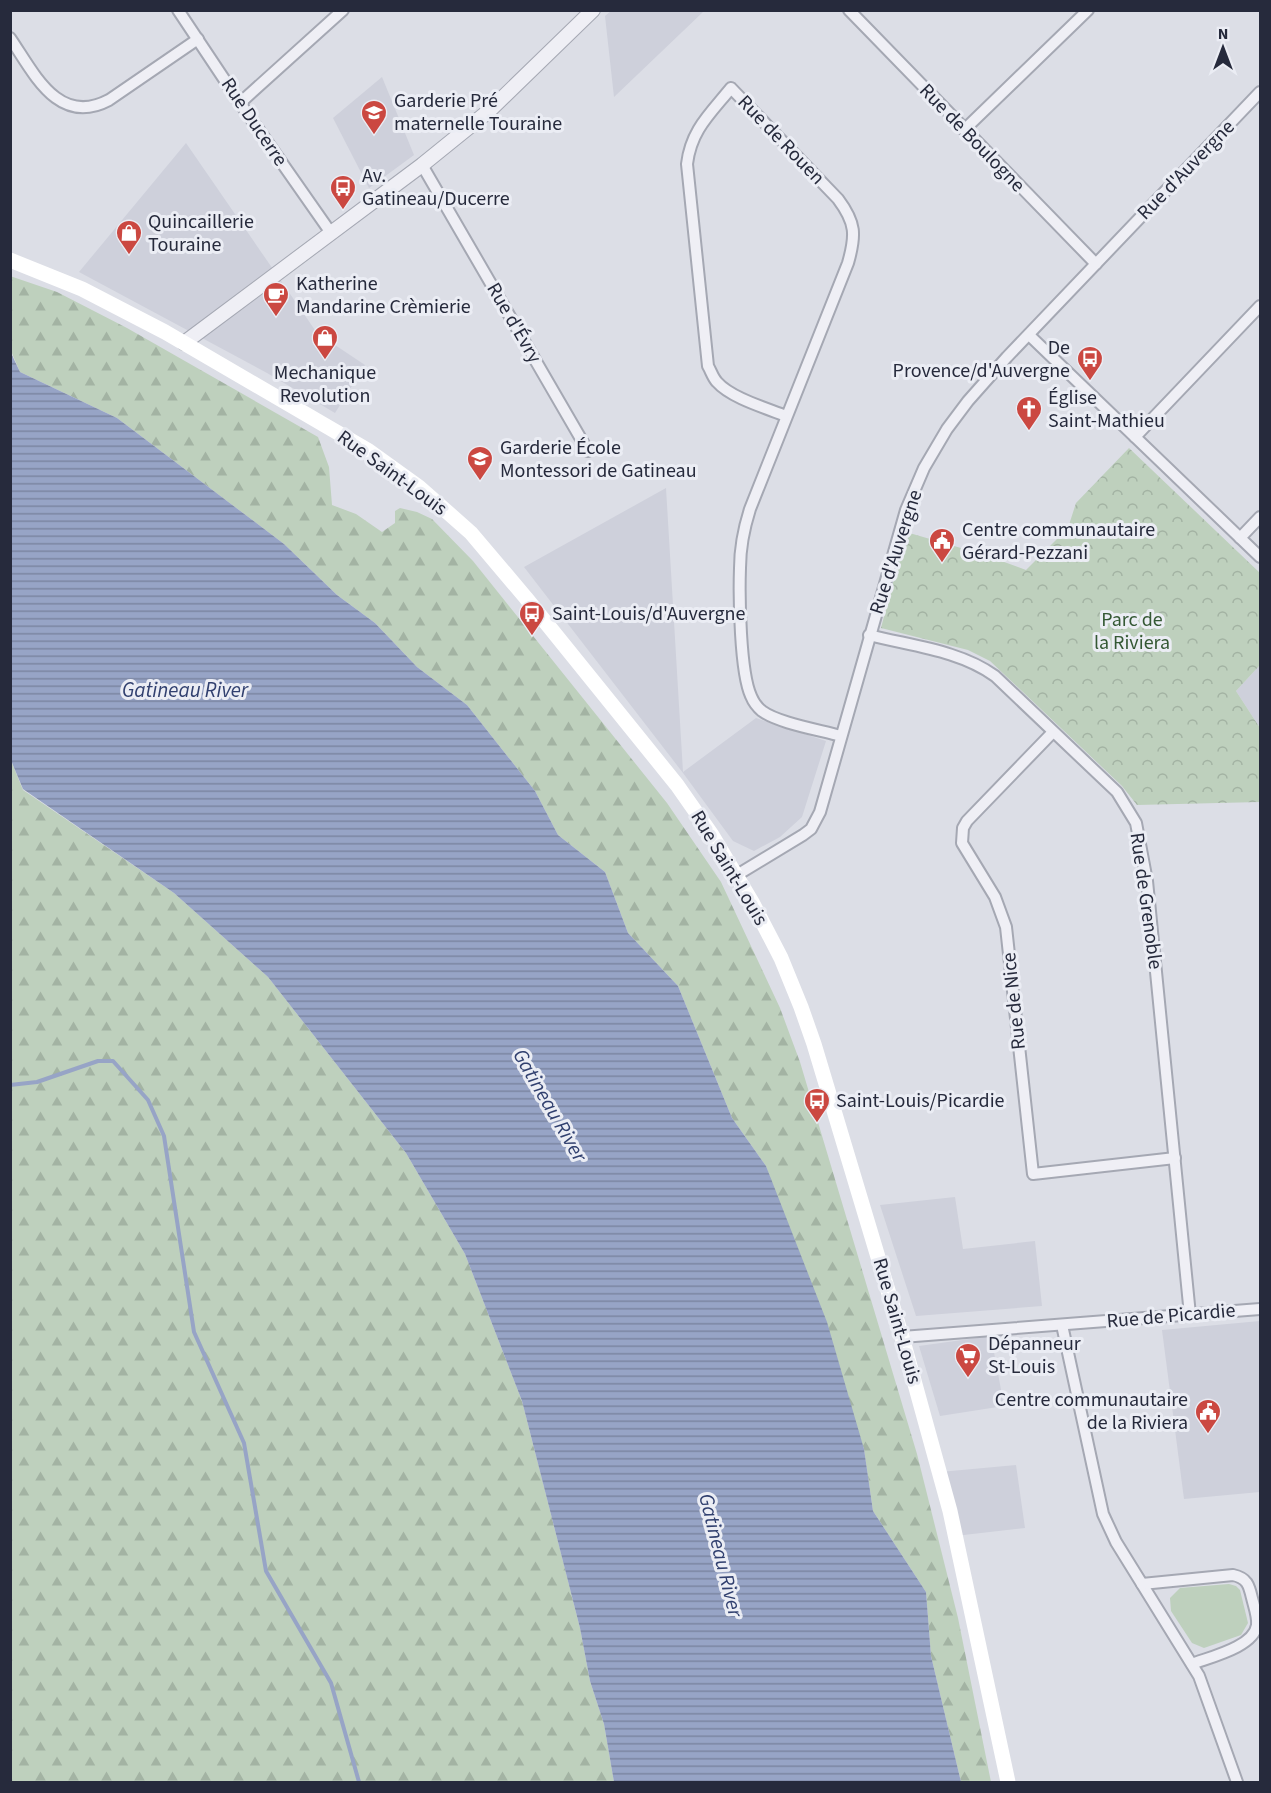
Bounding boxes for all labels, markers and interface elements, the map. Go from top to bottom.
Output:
north arrow [1193,18,1253,78]
text: N [1218,23,1228,45]
street label: Rue Ducerre [214,72,294,172]
street label: Rue de Boulogne [913,77,1031,199]
place label: Garderie Pré maternelle Touraine [394,87,562,138]
street label: Rue de Rouen [731,89,831,191]
school or university icon: Garderie Pré maternelle Touraine [359,98,389,136]
street label: Rue d'Auvergne [1131,114,1241,226]
place label: Av. Gatineau/Ducerre [362,162,510,213]
bus stop icon: Av. Gatineau/Ducerre [328,173,358,211]
place label: Quincaillerie Touraine [148,208,254,259]
shop icon: Quincaillerie Touraine [114,218,144,256]
place label: Katherine Mandarine Crèmierie [296,270,471,321]
street label: Rue d'Évry [480,278,549,369]
cafe icon: Katherine Mandarine Crèmierie [261,280,291,318]
shop icon: Mechanique Revolution [310,323,340,361]
place label: De Provence/d'Auvergne [893,334,1070,385]
bus stop icon: De Provence/d'Auvergne [1075,344,1105,382]
place label: Mechanique Revolution [274,359,376,410]
place label: Église Saint-Mathieu [1048,384,1165,435]
church icon: Église Saint-Mathieu [1014,394,1044,432]
street label: Rue Saint-Louis [331,424,453,522]
place label: Garderie École Montessori de Gatineau [500,434,697,485]
school or university icon: Garderie École Montessori de Gatineau [465,444,495,482]
street label: Rue d'Auvergne [863,486,929,618]
place label: Centre communautaire Gérard-Pezzani [962,516,1155,567]
public building icon: Centre communautaire Gérard-Pezzani [927,526,957,564]
bus stop icon: Saint-Louis/d'Auvergne [517,599,547,637]
place label: Saint-Louis/d'Auvergne [552,600,745,628]
park label: Parc de la Riviera [1094,606,1170,657]
water label: Gatineau River [122,675,249,705]
street label: Rue Saint-Louis [684,805,774,931]
street label: Rue de Grenoble [1123,831,1169,971]
street label: Rue de Nice [995,951,1033,1051]
water label: Gatineau River [505,1043,595,1168]
bus stop icon: Saint-Louis/Picardie [802,1086,832,1124]
place label: Saint-Louis/Picardie [836,1087,1005,1115]
street label: Rue Saint-Louis [866,1255,928,1387]
street label: Rue de Picardie [1105,1296,1237,1336]
place label: Dépanneur St-Louis [988,1330,1081,1381]
supermarket icon: Dépanneur St-Louis [953,1341,983,1379]
place label: Centre communautaire de la Riviera [995,1386,1188,1437]
public building icon: Centre communautaire de la Riviera [1193,1397,1223,1435]
water label: Gatineau River [691,1490,751,1621]

